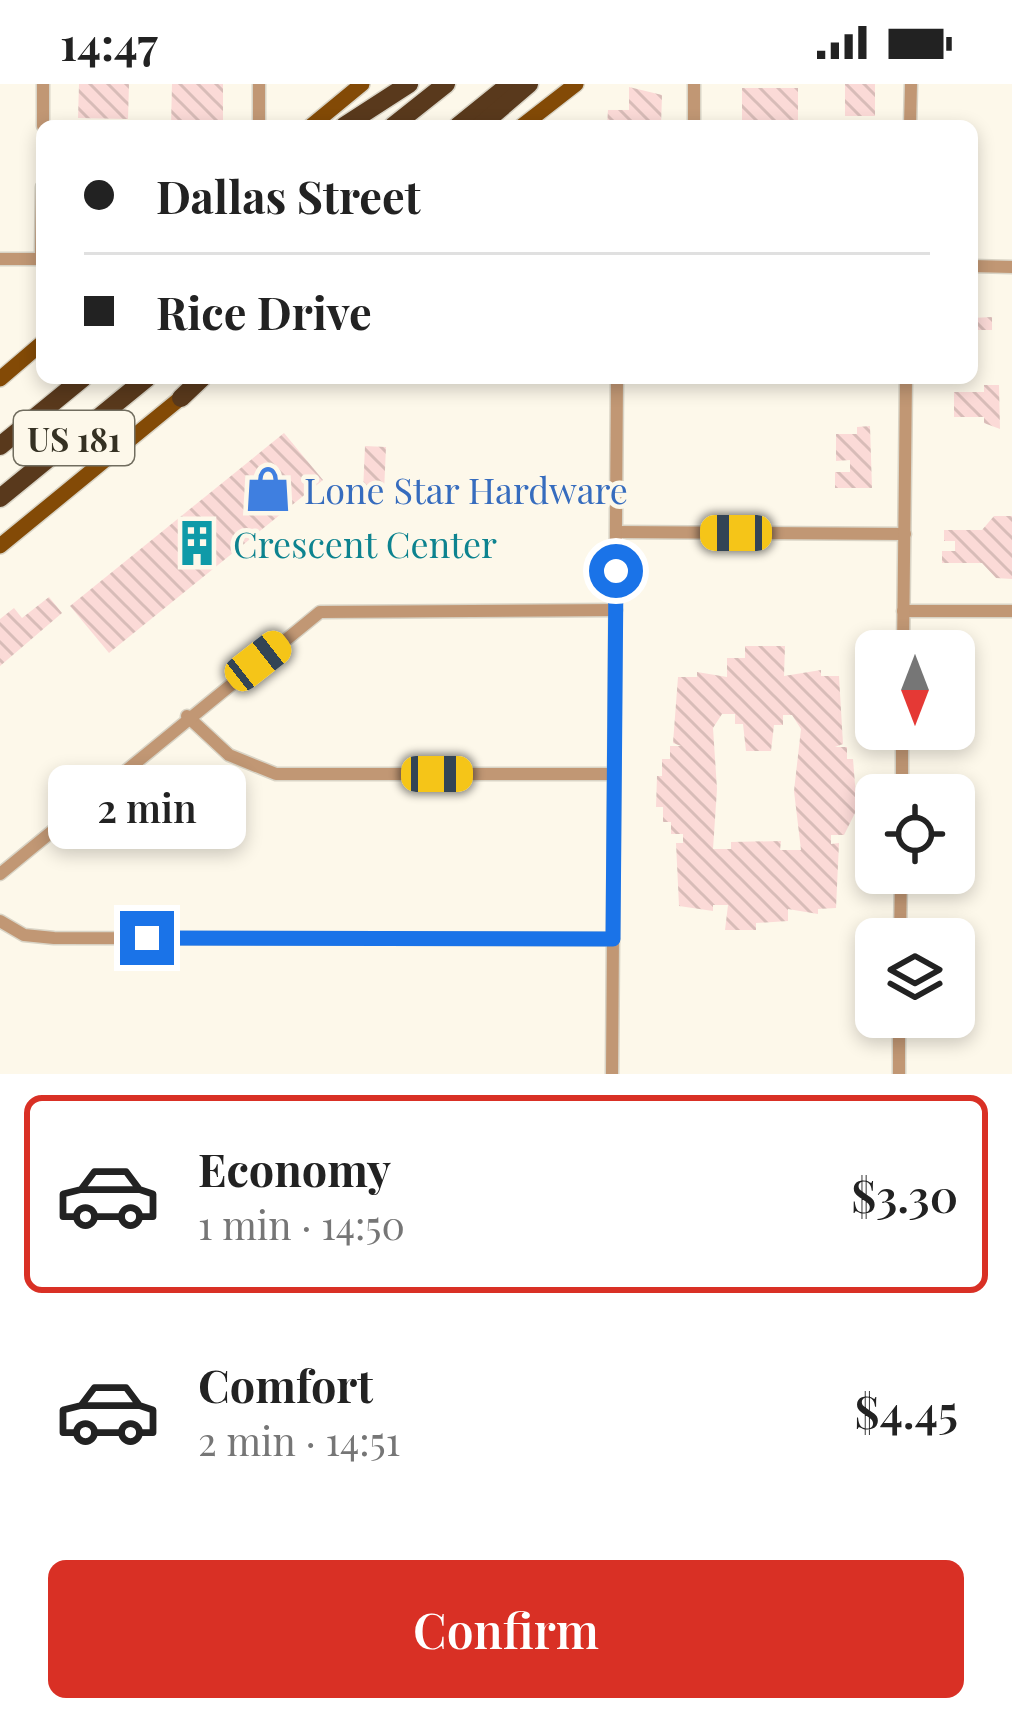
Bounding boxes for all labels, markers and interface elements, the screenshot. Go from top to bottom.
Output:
text: 14:47 [60,12,158,72]
text: Dallas Street [156,165,420,225]
text: Rice Drive [156,281,372,341]
road number: US 181 [14,411,134,465]
shop icon: Lone Star Hardware [243,464,293,514]
place label: Lone Star Hardware [304,465,628,513]
car [700,515,772,551]
building icon: Crescent Center [172,518,222,568]
place label: Crescent Center [233,519,497,567]
route start [589,544,643,598]
car [219,625,297,697]
north arrow [855,630,975,750]
map controls [855,630,975,1038]
car [401,756,473,792]
callout: 2 min [48,764,246,848]
button: locate [855,774,975,894]
text: 2 min [97,781,197,833]
route end [120,911,174,965]
button: layers [855,918,975,1038]
text: Economy [198,1138,391,1198]
icon: car [54,1140,162,1248]
text: $3.30 [851,1164,958,1224]
text: 1 min · 14:50 [198,1198,405,1250]
text: Comfort [198,1354,373,1414]
icon: car [54,1356,162,1464]
text: $4.45 [855,1380,958,1440]
text: 2 min · 14:51 [198,1414,400,1466]
button: Confirm [48,1560,964,1698]

